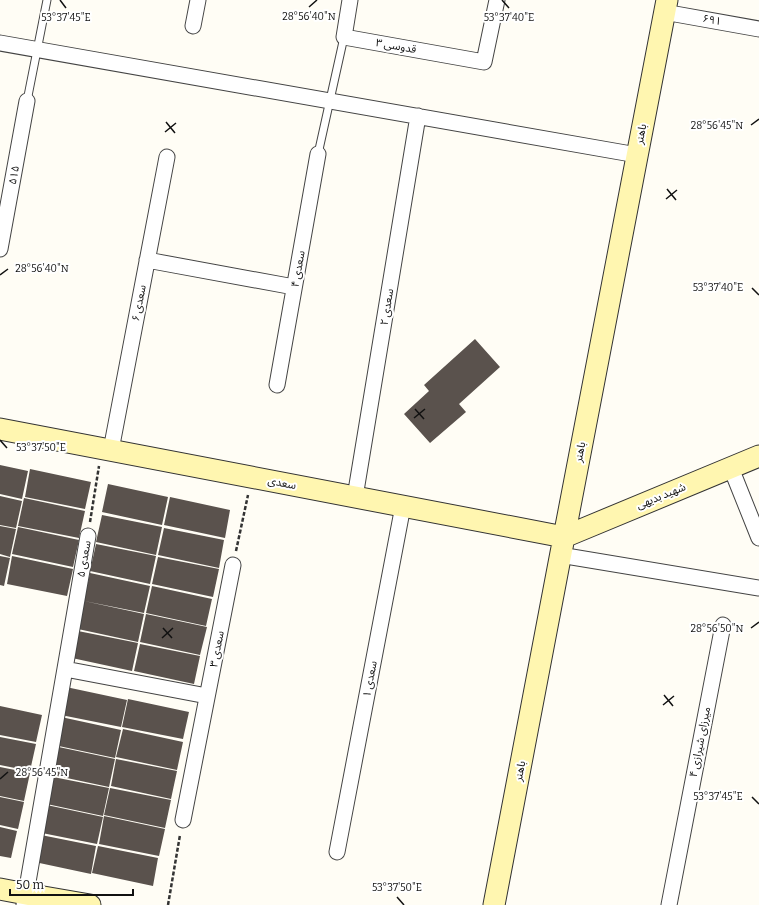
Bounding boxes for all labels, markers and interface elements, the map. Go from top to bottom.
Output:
text: 28°56'40"N [282,11,336,23]
text: 53°37'45"E [41,12,91,24]
text: 53°37'40"E [484,12,534,24]
street label: ۶۹۱ [702,12,722,28]
street label: قدوسی ۳ [375,36,417,56]
text: 28°56'45"N [691,120,743,132]
street label: باهنر [632,123,649,146]
street label: ۵۱۵ [6,165,22,185]
street label: سعدی ۴ [288,249,308,288]
text: 28°56'40"N [15,263,69,275]
text: 53°37'40"E [693,282,743,294]
street label: سعدی ۶ [129,283,149,322]
street label: سعدی ۲ [378,287,396,326]
street label: باهنر [571,441,588,464]
text: 53°37'50"E [16,442,66,454]
street label: سعدی [267,474,298,492]
street label: شهید بدیهی [634,480,688,512]
street label: سعدی ۵ [74,539,94,578]
text: 28°56'50"N [691,623,744,635]
street label: سعدی ۳ [207,629,227,668]
street label: سعدی ۱ [360,659,380,698]
street label: میرزای شیرازی ۴ [687,705,713,778]
street label: باهنر [511,760,528,783]
text: 28°56'45"N [16,767,68,779]
text: 53°37'45"E [693,791,743,803]
scale bar [10,871,133,897]
text: 50 m [16,878,45,892]
text: 53°37'50"E [372,882,422,894]

